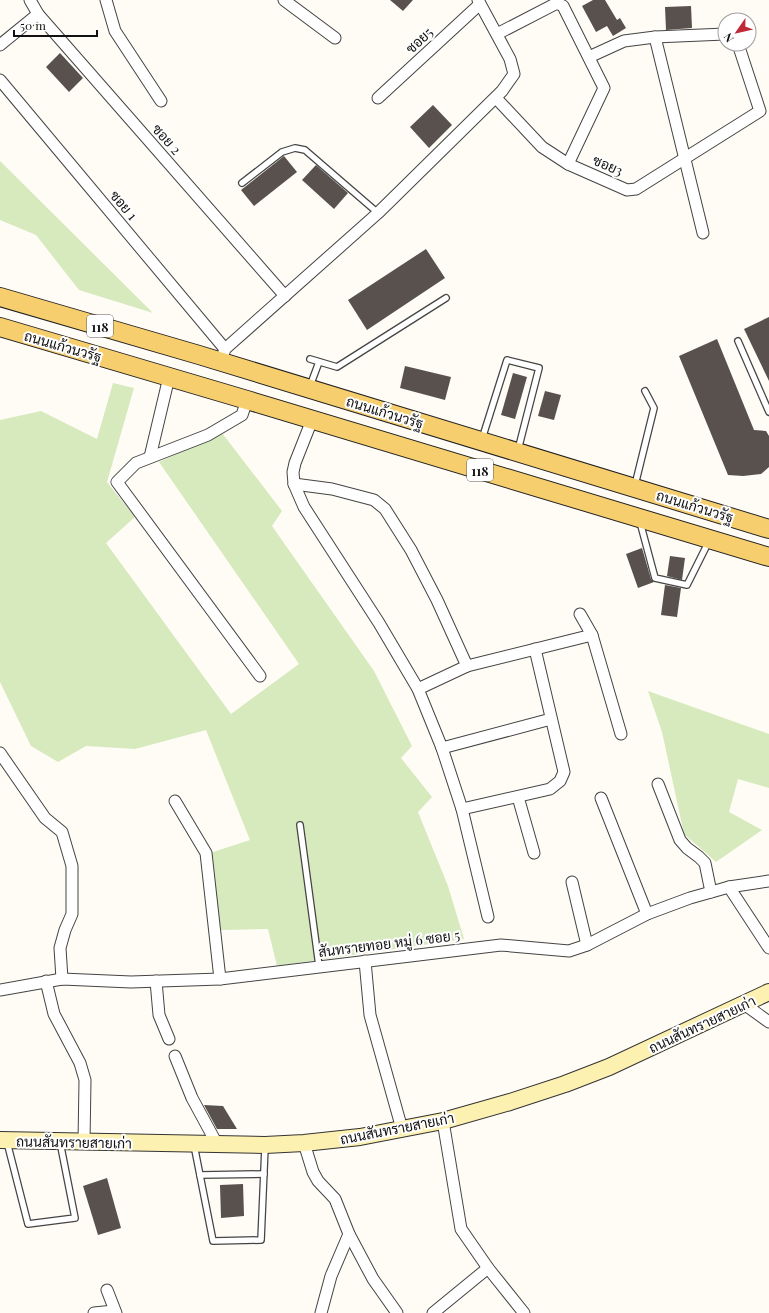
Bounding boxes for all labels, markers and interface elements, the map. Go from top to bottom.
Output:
scale bar [14,12,97,38]
north arrow [717,12,757,52]
text: 50 m [20,17,46,33]
street label: ซอย5 [401,22,437,57]
text: N [720,30,737,45]
street label: ซอย 2 [148,120,186,159]
street label: ซอย3 [590,150,626,180]
street label: ซอย 1 [106,186,142,224]
road number: 118 [87,315,113,337]
street label: ถนนแก้วนวรัฐ [22,326,104,366]
street label: ถนนแก้วนวรัฐ [344,391,426,433]
road number: 118 [467,459,493,481]
street label: ถนนแก้วนวรัฐ [654,485,736,527]
street label: สันทรายทอย หมู่ 6 ซอย 5 [317,925,461,962]
street label: ถนนสันทรายสายเก่า [645,991,759,1057]
street label: ถนนสันทรายสายเก่า [338,1108,456,1148]
street label: ถนนสันทรายสายเก่า [16,1131,132,1153]

